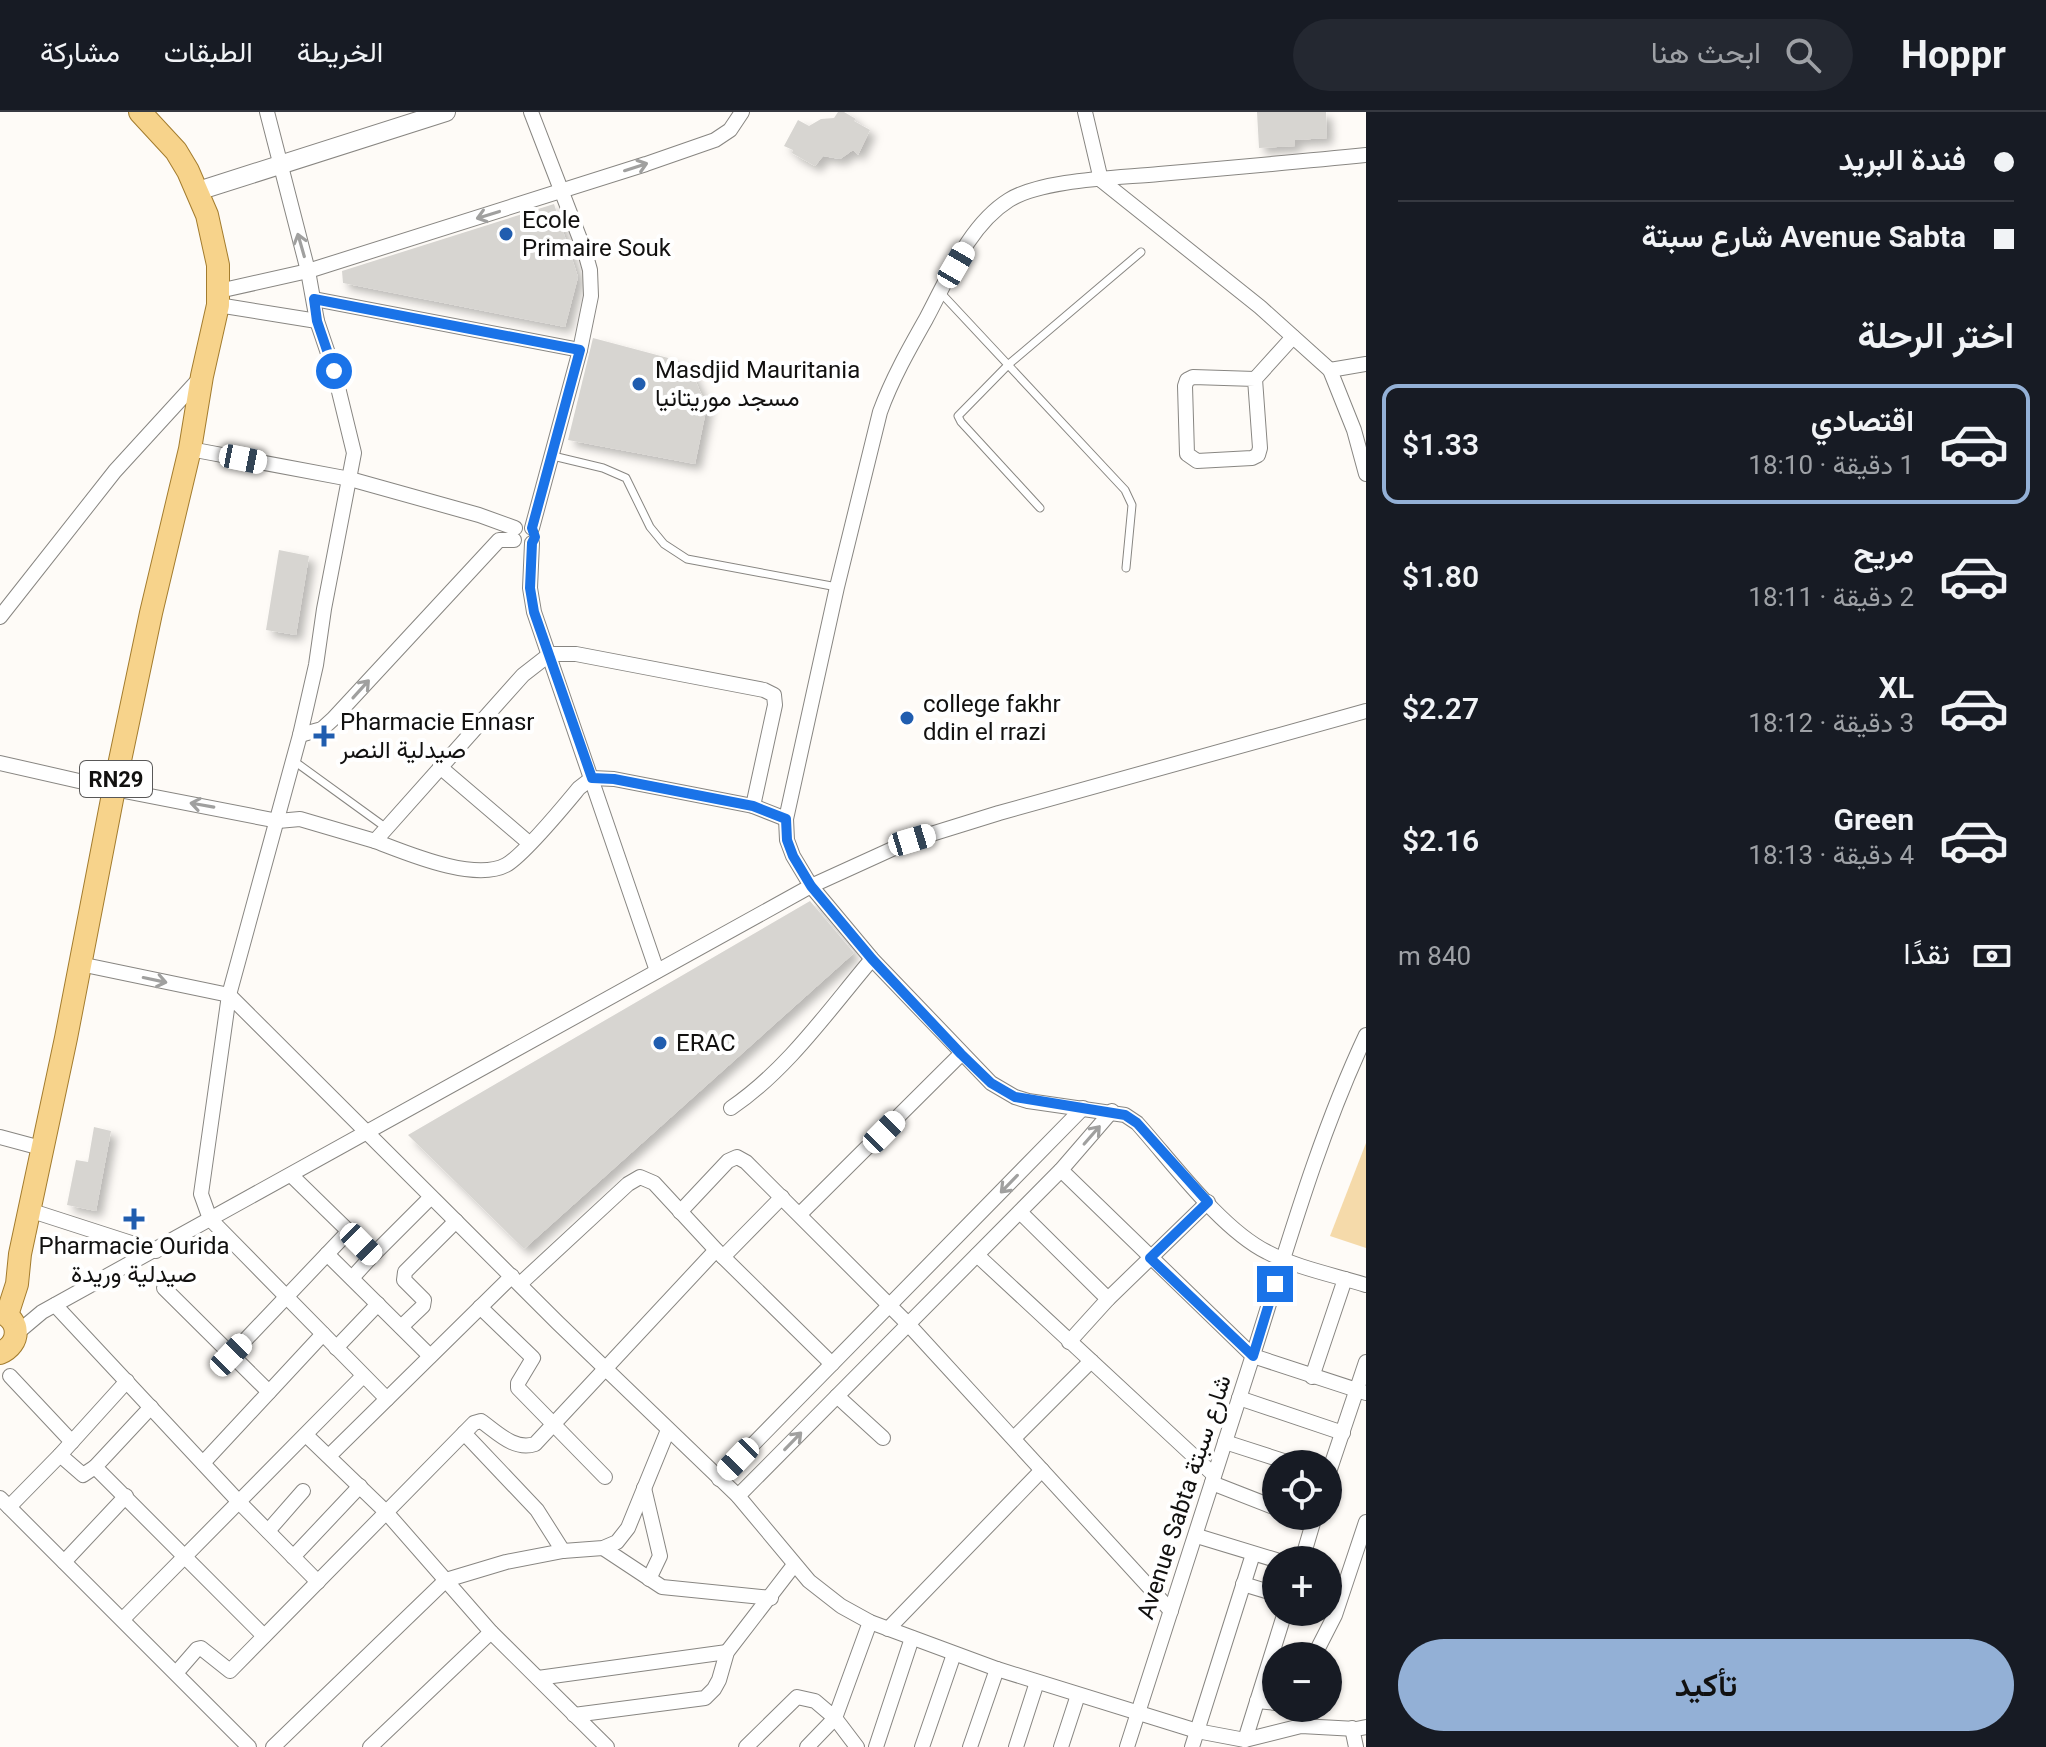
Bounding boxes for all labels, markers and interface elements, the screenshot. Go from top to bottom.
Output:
search box [1293,19,1853,91]
icon: search [1781,33,1825,77]
text: Hoppr [1901,33,2006,77]
text: ابحث هنا [1651,35,1761,70]
text: مشاركة [40,36,120,69]
text: الطبقات [164,36,253,69]
text: الخريطة [297,36,383,69]
text: فندة البريد [1839,142,1966,177]
one-way arrow [624,159,649,174]
place label: Ecole Primaire Souk [522,206,672,262]
one-way arrow [475,208,501,223]
text: Avenue Sabta شارع سبتة [1642,219,1966,254]
marker: Ecole Primaire Souk [497,225,515,243]
one-way arrow [292,232,307,258]
car [934,238,978,292]
text: اختر الرحلة [1857,315,2014,357]
route start [316,353,352,389]
place label: Masdjid Mauritania مسجد موريتانيا [655,356,860,413]
marker: Masdjid Mauritania مسجد موريتانيا [630,375,648,393]
text: اقتصادي [1811,403,1914,438]
icon: car [1938,408,2010,480]
text: $1.33 [1402,427,1479,462]
car [217,443,269,475]
text: 1 دقيقة · 18:10 [1748,450,1914,480]
text: مريح [1854,535,1914,570]
icon: car [1938,540,2010,612]
text: $1.80 [1402,559,1479,594]
text: 2 دقيقة · 18:11 [1748,582,1914,612]
text: XL [1879,670,1914,705]
icon: car [1938,672,2010,744]
one-way arrow [351,679,370,699]
place label: college fakhr ddin el rrazi [923,690,1061,746]
text: $2.27 [1402,691,1479,726]
place label: Pharmacie Ennasr صيدلية النصر [339,708,534,765]
text: 3 دقيقة · 18:12 [1748,708,1914,738]
marker: college fakhr ddin el rrazi [898,709,916,727]
marker: Pharmacie Ennasr صيدلية النصر [315,727,333,745]
road number: RN29 [80,761,152,797]
one-way arrow [190,797,215,812]
text: Green [1834,802,1914,837]
icon: car [1938,804,2010,876]
car [886,822,938,858]
text: $2.16 [1402,823,1479,858]
text: 4 دقيقة · 18:13 [1748,840,1914,870]
icon: cash [1970,934,2014,978]
text: نقدًا [1904,936,1950,971]
text: 840 m [1398,941,1471,971]
one-way arrow [141,973,167,988]
place label: ERAC [676,1029,736,1057]
marker: ERAC [651,1034,669,1052]
car [859,1107,909,1157]
one-way arrow [1083,1125,1101,1145]
one-way arrow [1000,1174,1019,1194]
marker: Pharmacie Ourida صيدلية وريدة [125,1210,143,1228]
car [336,1219,386,1269]
place label: Pharmacie Ourida صيدلية وريدة [38,1232,230,1289]
route end [1257,1266,1293,1302]
car [206,1329,256,1381]
street label: Avenue Sabta شارع سبتة [1131,1371,1239,1623]
one-way arrow [783,1432,802,1451]
car [713,1433,763,1485]
map controls [1262,1450,1342,1722]
button: locate [1262,1450,1342,1530]
button: + [1262,1546,1342,1626]
button: تأكيد [1398,1639,2014,1731]
button: − [1262,1642,1342,1722]

